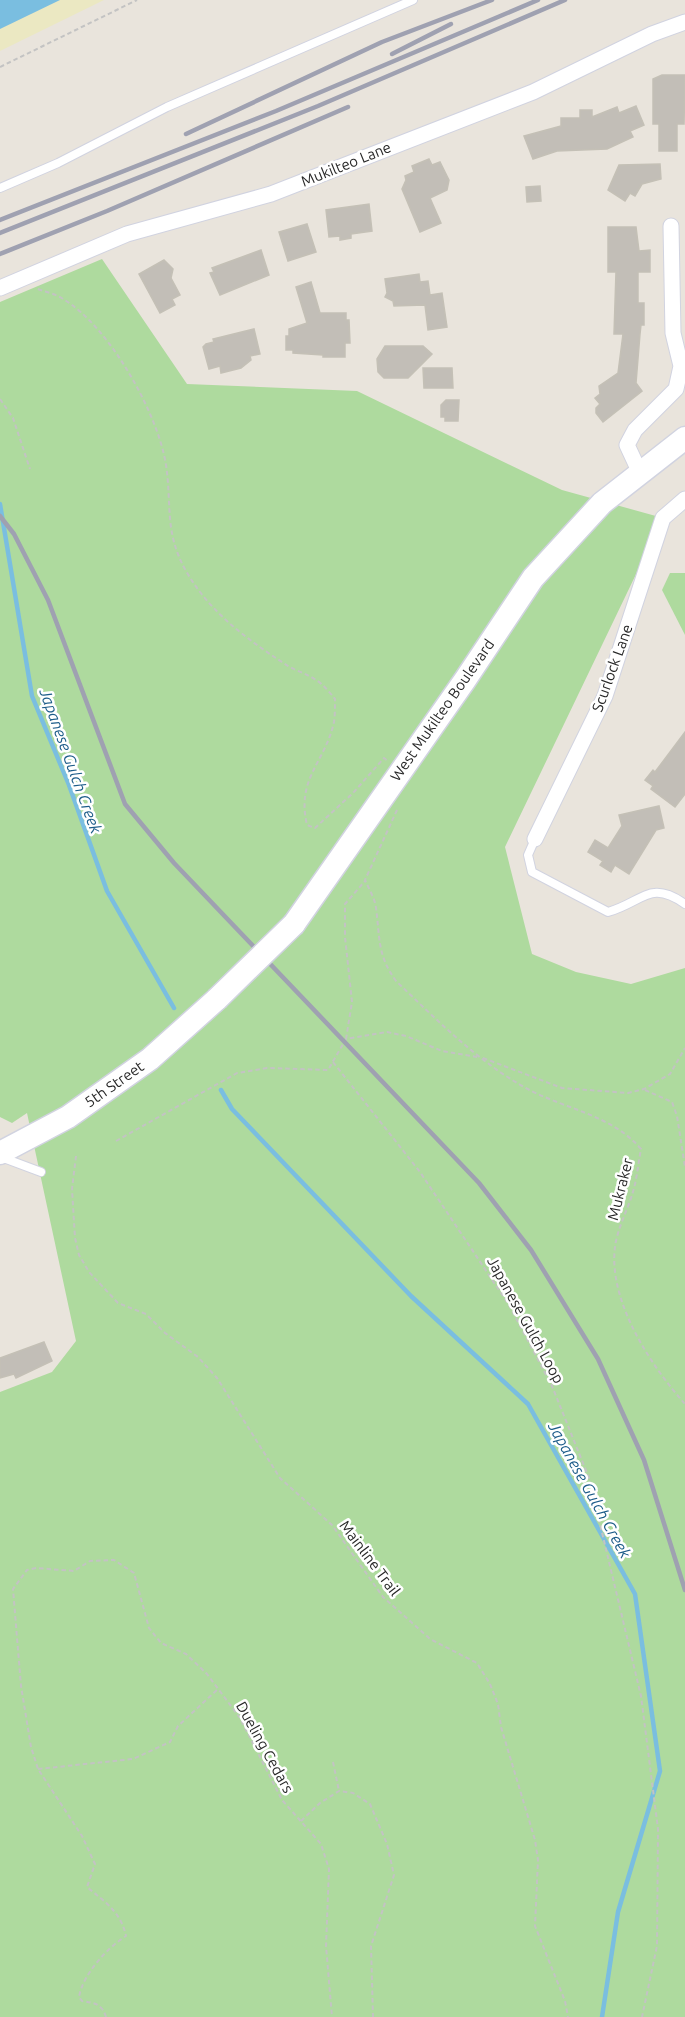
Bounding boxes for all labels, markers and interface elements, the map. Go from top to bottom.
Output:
street label: Mukilteo Lane [299,138,393,190]
street label: Scurlock Lane [588,622,636,714]
street label: West Mukilteo Boulevard [386,636,498,784]
water label: Japanese Gulch Creek [36,685,106,837]
street label: 5th Street [81,1057,147,1111]
street label: Mukraker [604,1156,636,1222]
street label: Japanese Gulch Loop [484,1254,568,1386]
water label: Japanese Gulch Creek [545,1418,635,1562]
street label: Mainline Trail [336,1517,404,1599]
street label: Dueling Cedars [233,1698,297,1796]

